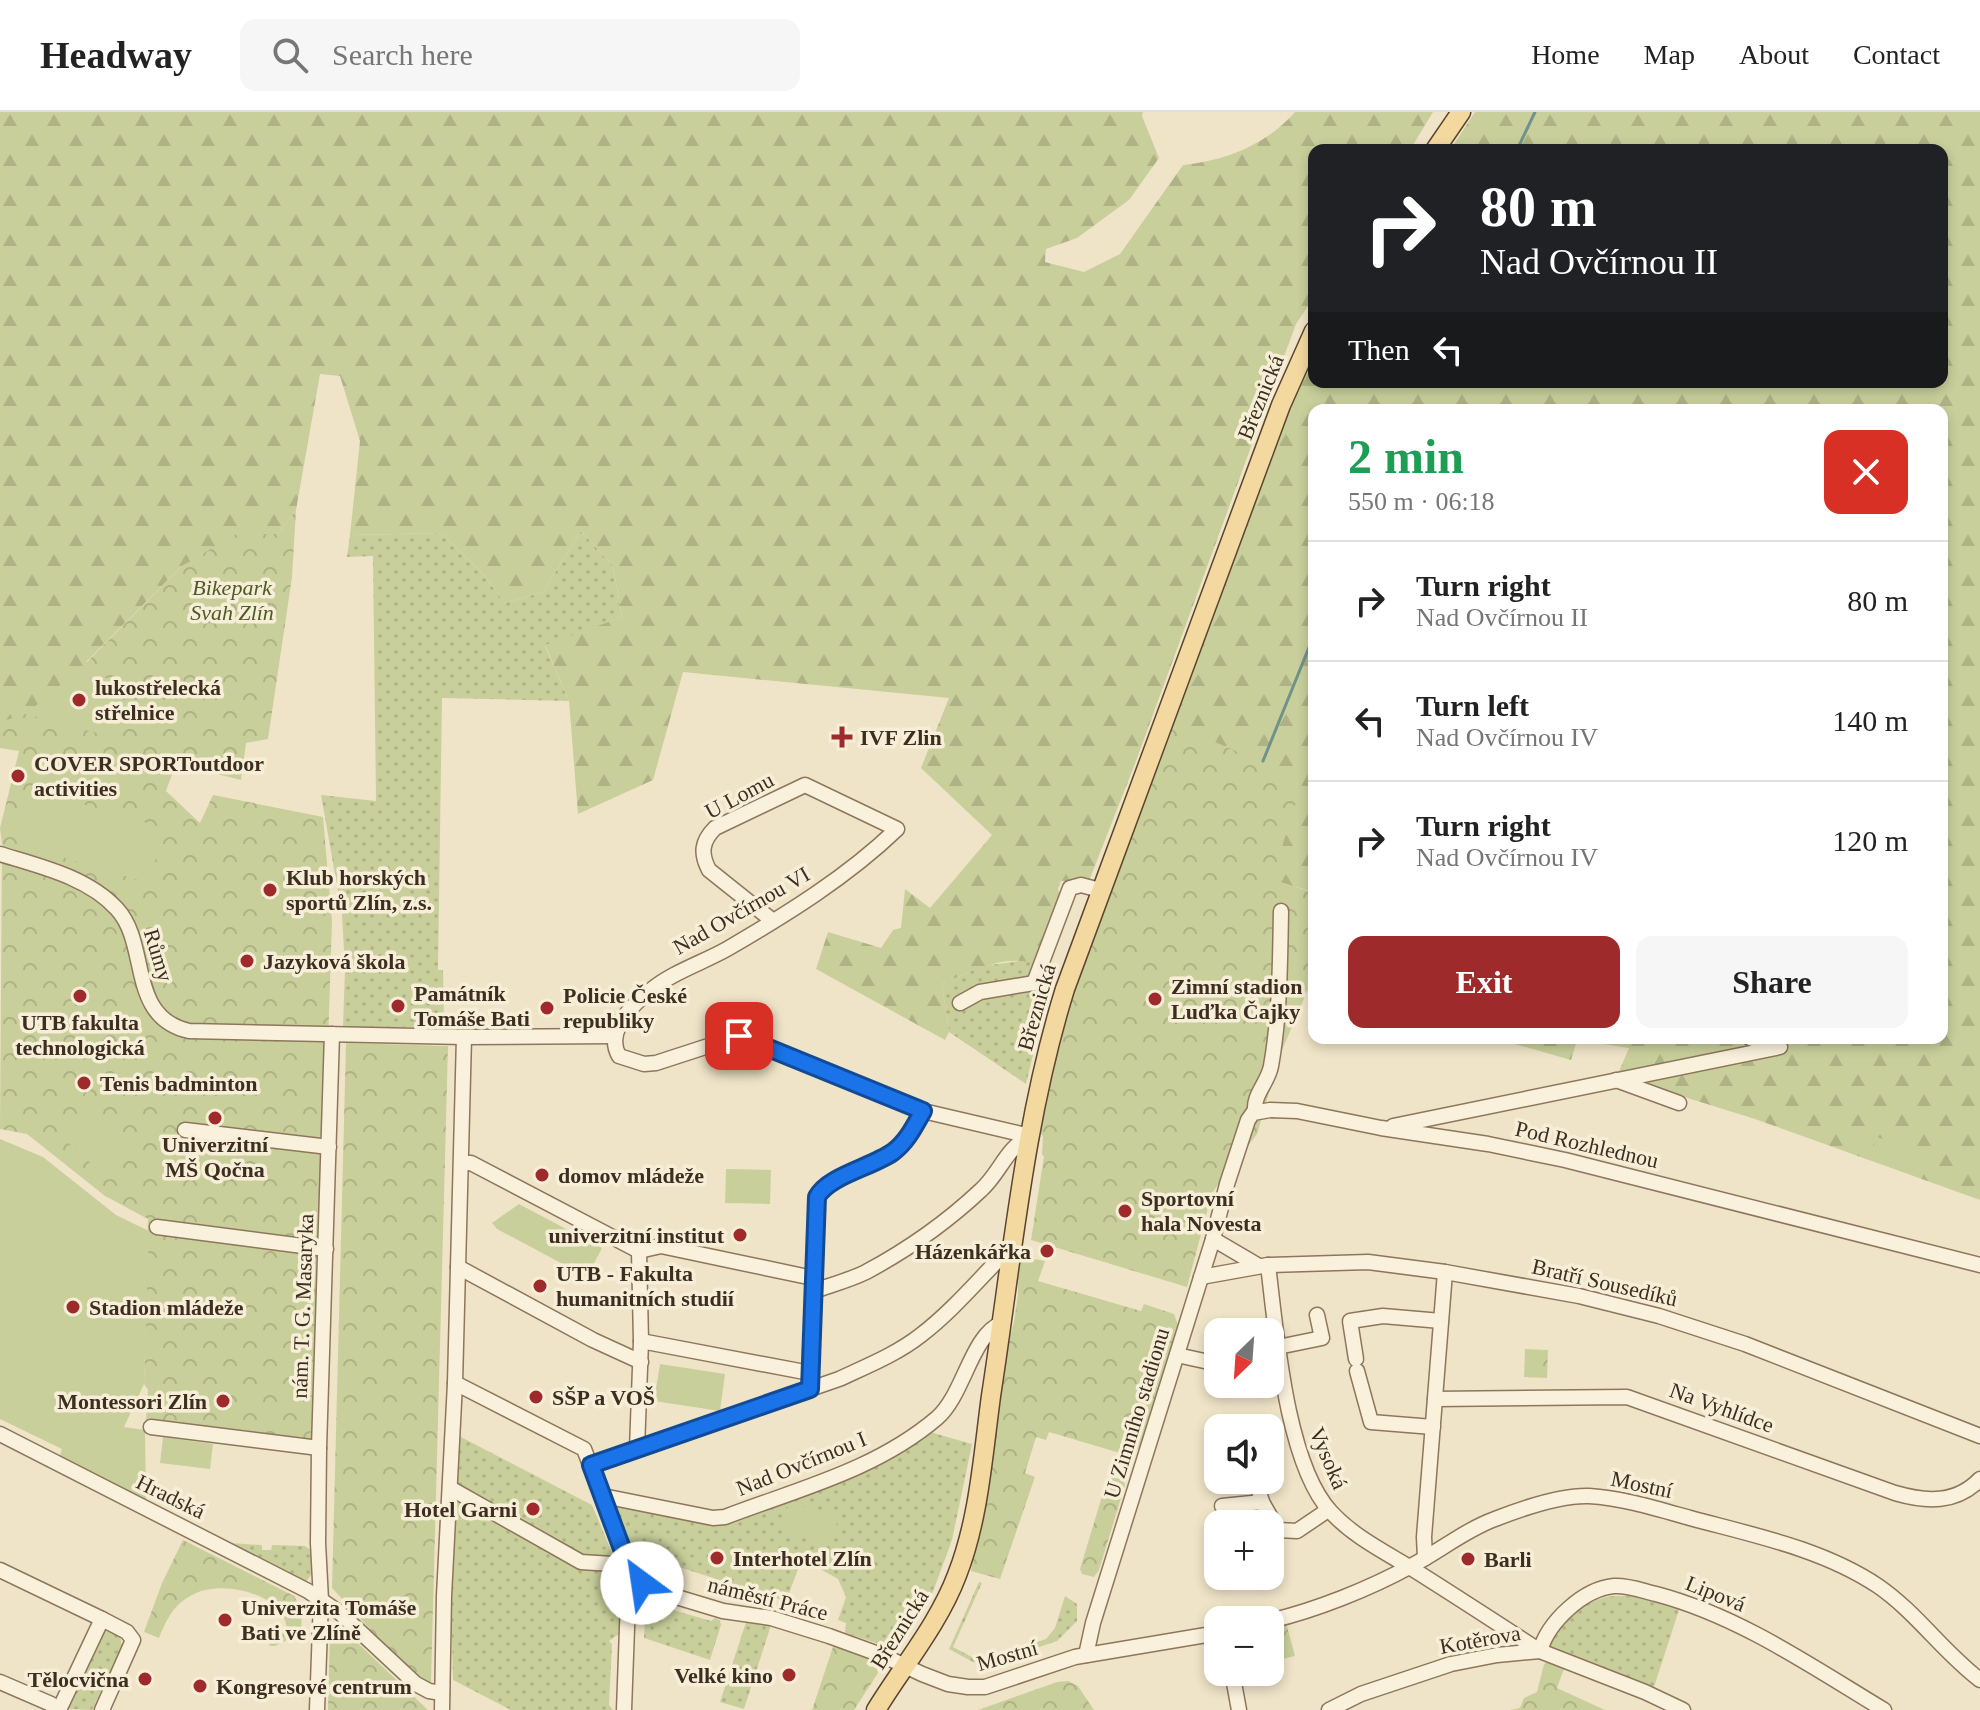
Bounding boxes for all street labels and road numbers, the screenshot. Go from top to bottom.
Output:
street label: Březnická [1232,351,1289,443]
street label: U Lomu [701,767,778,824]
street label: Nad Ovčírnou VI [669,861,814,960]
street label: Růmy [139,926,178,985]
street label: Březnická [1012,961,1061,1053]
street label: Pod Rozhlednou [1513,1116,1661,1173]
street label: nám. T. G. Masaryka [287,1213,318,1399]
street label: Bratří Sousedíků [1530,1254,1680,1311]
street label: U Zimního stadionu [1099,1325,1174,1502]
street label: Na Vyhlídce [1666,1377,1777,1438]
street label: Vysoká [1304,1423,1353,1493]
street label: Nad Ovčírnou I [732,1426,870,1501]
street label: Mostní [1609,1466,1675,1503]
street label: Hradská [132,1469,209,1524]
street label: Lipová [1682,1570,1750,1617]
street label: náměstí Práce [705,1572,830,1625]
street label: Březnická [865,1585,934,1674]
street label: Kotěrova [1438,1620,1523,1659]
street label: Mostní [974,1635,1041,1676]

